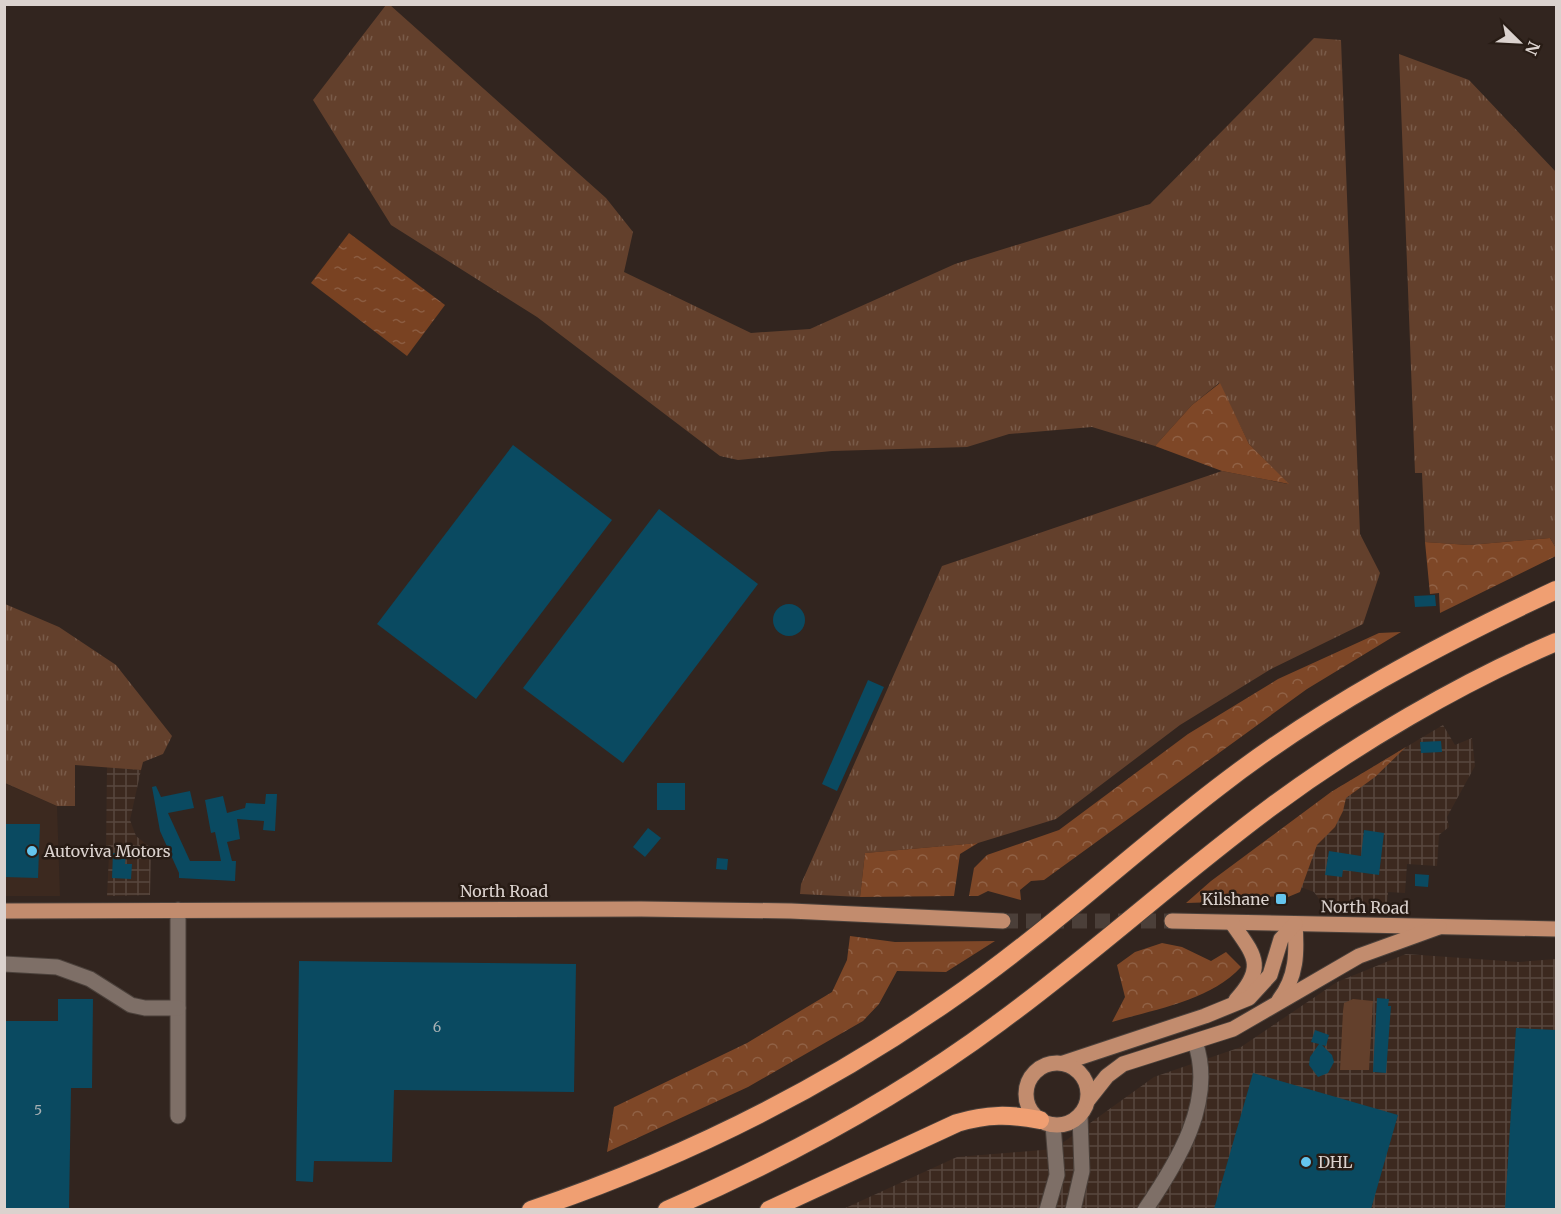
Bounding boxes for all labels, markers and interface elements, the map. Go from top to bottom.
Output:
north arrow [1489,12,1549,72]
text: N [1521,38,1544,58]
place label: Autoviva Motors [43,841,171,861]
marker: Autoviva Motors [25,844,39,858]
street label: North Road [460,881,548,901]
place label: Kilshane [1202,889,1269,909]
marker: Kilshane [1274,892,1288,906]
street label: North Road [1321,896,1410,918]
house number: 6 [433,1018,441,1036]
house number: 5 [34,1101,42,1119]
place label: DHL [1318,1152,1353,1172]
marker: DHL [1299,1155,1313,1169]

